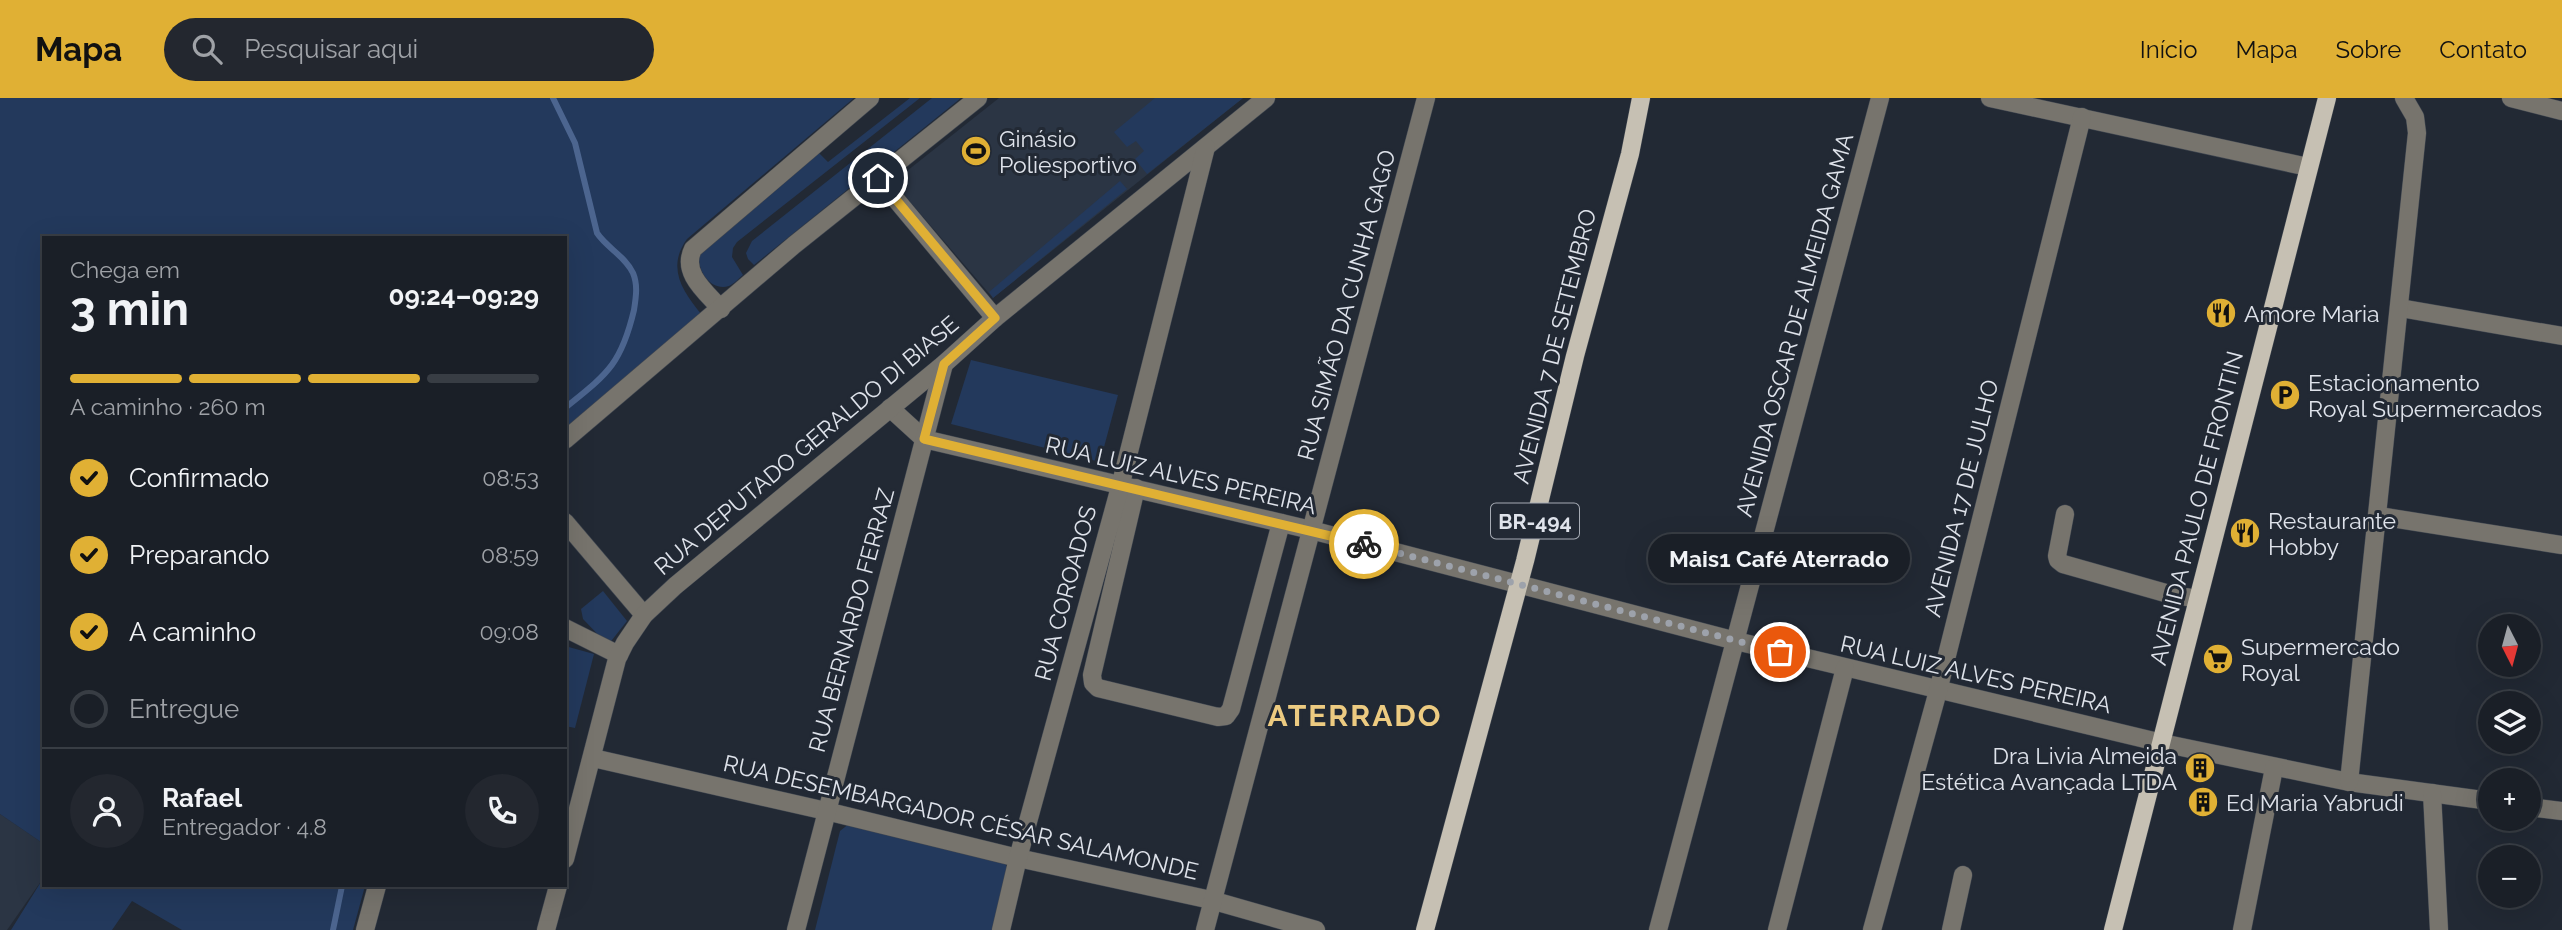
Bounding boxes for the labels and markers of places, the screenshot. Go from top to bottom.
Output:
place label: Ginásio Poliesportivo [999,125,1137,178]
sports icon: Ginásio Poliesportivo [959,134,993,168]
pin [848,148,908,208]
restaurant icon: Amore Maria [2204,296,2238,330]
place label: Amore Maria [2244,300,2380,327]
place label: Estacionamento Royal Supermercados [2308,369,2542,422]
parking icon: Estacionamento Royal Supermercados [2268,378,2302,412]
place label: Restaurante Hobby [2268,507,2396,560]
restaurant icon: Restaurante Hobby [2228,516,2262,550]
callout: Mais1 Café Aterrado [1649,533,1911,582]
pin [1750,622,1810,682]
place label: Supermercado Royal [2241,633,2400,686]
supermarket icon: Supermercado Royal [2201,642,2235,676]
place label: Dra Livia Almeida Estética Avançada LTDA [1921,742,2177,795]
building icon: Dra Livia Almeida Estética Avançada LTDA [2183,751,2217,785]
building icon: Ed Maria Yabrudi [2186,785,2220,819]
place label: Ed Maria Yabrudi [2226,789,2404,816]

